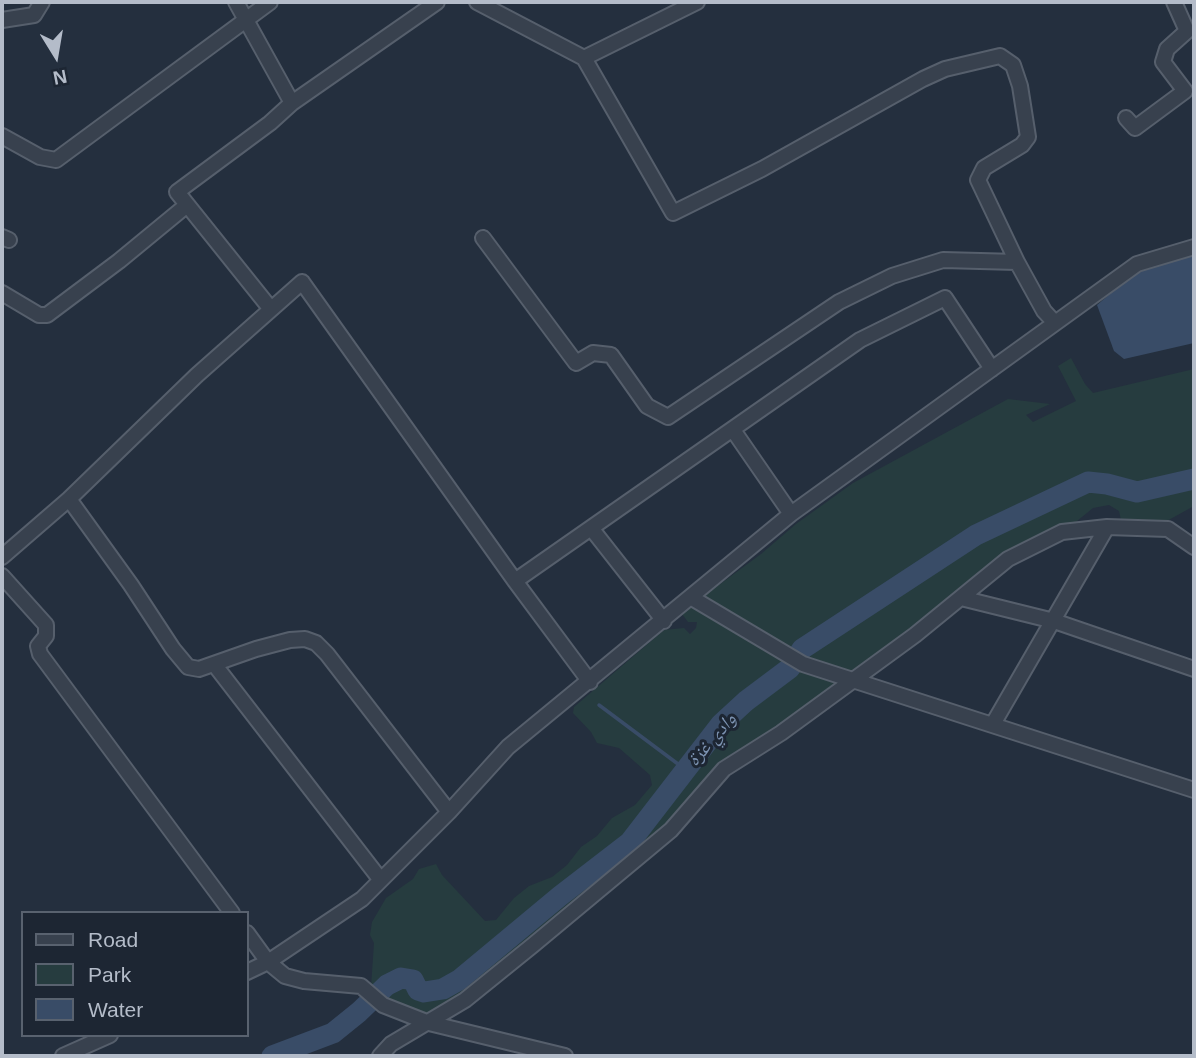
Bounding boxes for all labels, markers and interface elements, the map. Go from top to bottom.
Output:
north arrow [21,21,91,91]
text: N [51,65,69,89]
water label: وادي غزة [683,709,741,771]
legend [21,911,248,1037]
text: Road [88,928,138,951]
text: Park [88,963,131,986]
text: Water [88,998,143,1021]

